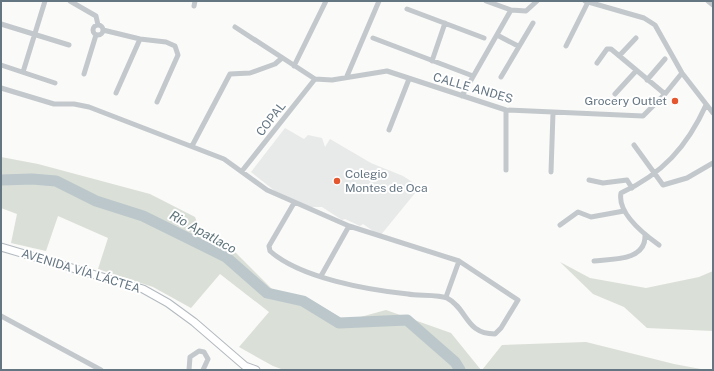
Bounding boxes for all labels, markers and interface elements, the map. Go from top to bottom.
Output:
street label: CALLE ANDES [432,70,514,106]
place label: Grocery Outlet [584,94,667,108]
marker: Grocery Outlet [670,96,680,106]
street label: COPAL [253,99,289,139]
place label: Colegio Montes de Oca [345,167,428,195]
marker: Colegio Montes de Oca [332,176,342,186]
water label: Rio Apatlaco [167,207,239,257]
street label: AVENIDA VÍA LÁCTEA [20,246,143,296]

